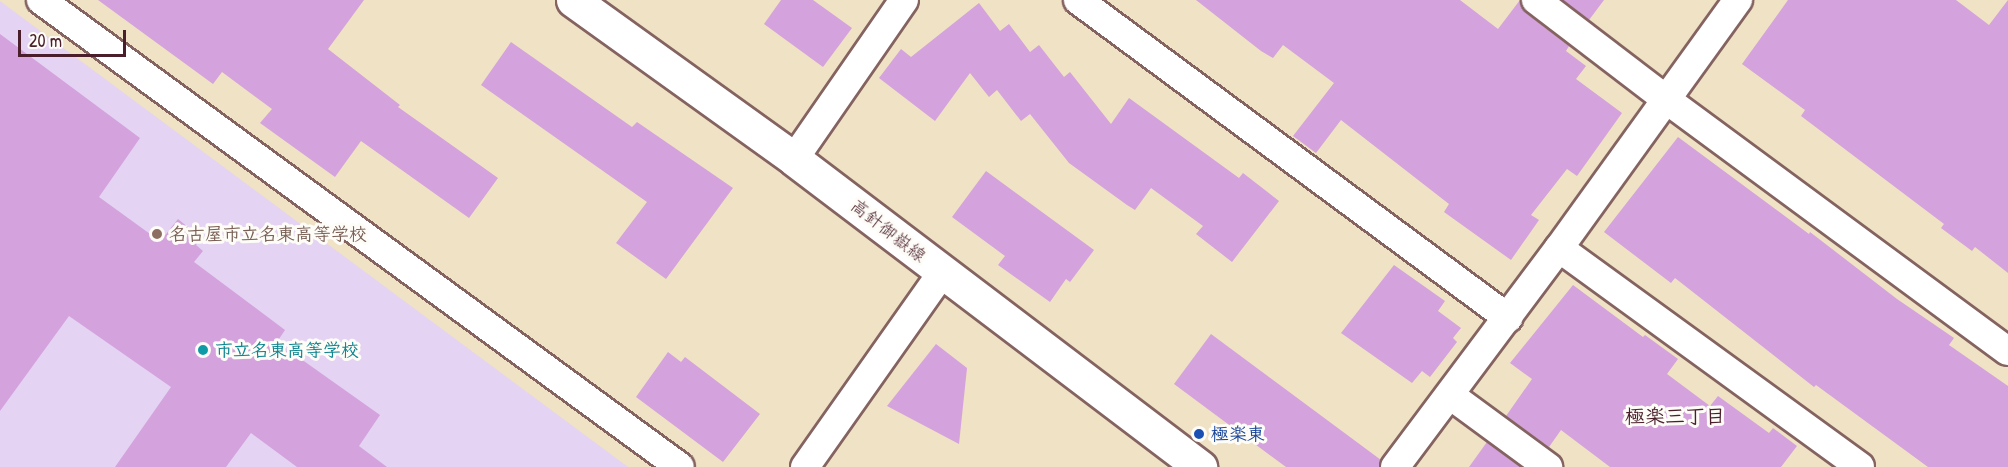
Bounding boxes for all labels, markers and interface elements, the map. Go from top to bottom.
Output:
scale bar [21,18,129,56]
text: 20 m [29,28,62,53]
street label: 高針御嶽線 [846,195,930,267]
place label: 名古屋市立名東高等学校 [169,223,367,245]
marker: 名古屋市立名東高等学校 [150,227,164,241]
place label: 市立名東高等学校 [215,339,359,361]
marker: 市立名東高等学校 [196,343,210,357]
district label: 極楽三丁目 [1625,403,1725,427]
place label: 極楽東 [1211,423,1265,445]
marker: 極楽東 [1192,427,1206,441]

